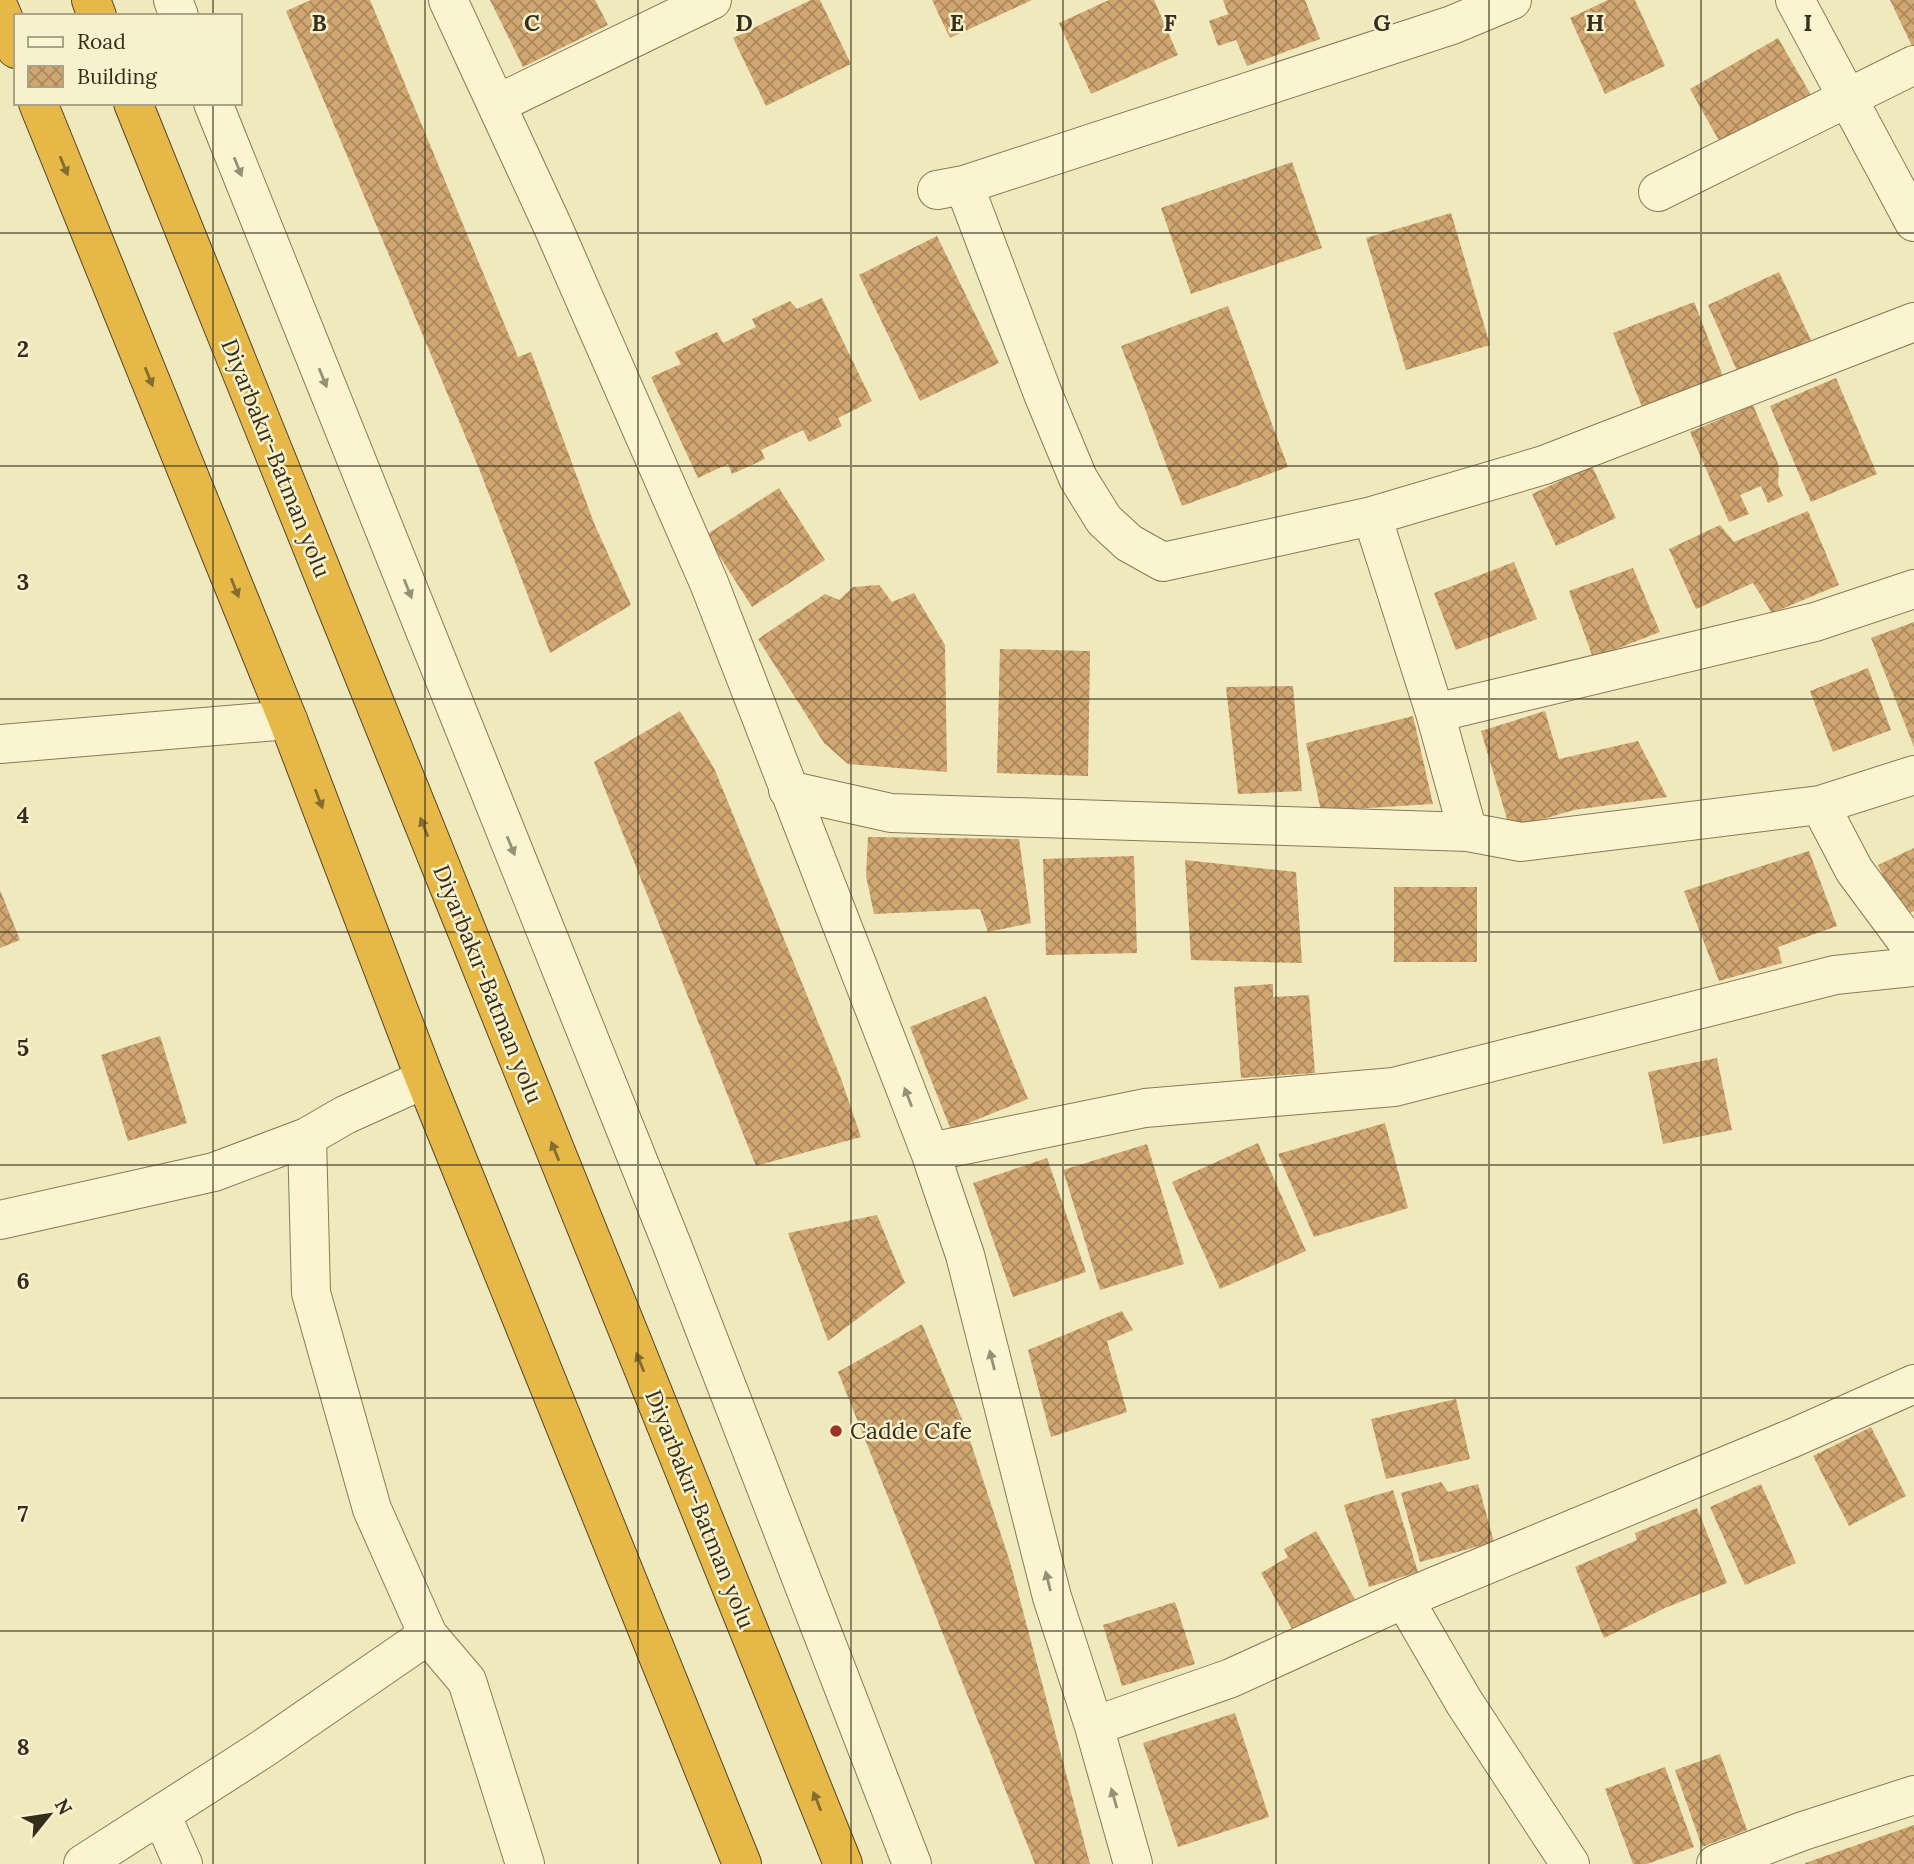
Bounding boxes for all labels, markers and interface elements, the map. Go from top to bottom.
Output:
text: B [311,8,327,37]
text: C [524,8,540,37]
text: D [735,8,753,37]
text: E [950,8,964,37]
text: F [1163,8,1177,37]
text: G [1373,8,1391,37]
text: H [1586,8,1604,37]
text: I [1804,8,1812,37]
legend [14,14,242,105]
text: Road [77,28,126,55]
text: Building [77,63,157,90]
one-way arrow [58,156,69,177]
one-way arrow [233,156,244,177]
text: 2 [17,334,29,363]
street label: Diyarbakır-Batman yolu [215,334,338,582]
one-way arrow [144,367,155,388]
one-way arrow [317,368,328,389]
text: 3 [17,567,29,596]
one-way arrow [229,578,240,599]
one-way arrow [402,579,413,600]
one-way arrow [313,789,324,810]
text: 4 [17,800,29,829]
one-way arrow [419,816,430,837]
one-way arrow [506,835,517,856]
street label: Diyarbakır-Batman yolu [427,860,550,1108]
text: 5 [17,1033,29,1062]
one-way arrow [902,1087,913,1108]
one-way arrow [550,1141,561,1162]
text: 6 [16,1266,30,1295]
one-way arrow [986,1349,997,1371]
one-way arrow [635,1352,646,1373]
street label: Diyarbakır-Batman yolu [639,1385,762,1633]
place label: Cadde Cafe [850,1416,972,1445]
marker: Cadde Cafe [828,1423,844,1439]
text: 7 [18,1499,29,1528]
one-way arrow [1042,1570,1053,1592]
text: 8 [16,1732,30,1761]
north arrow [14,1780,84,1850]
one-way arrow [1109,1787,1119,1808]
one-way arrow [811,1790,822,1811]
text: N [50,1794,78,1819]

